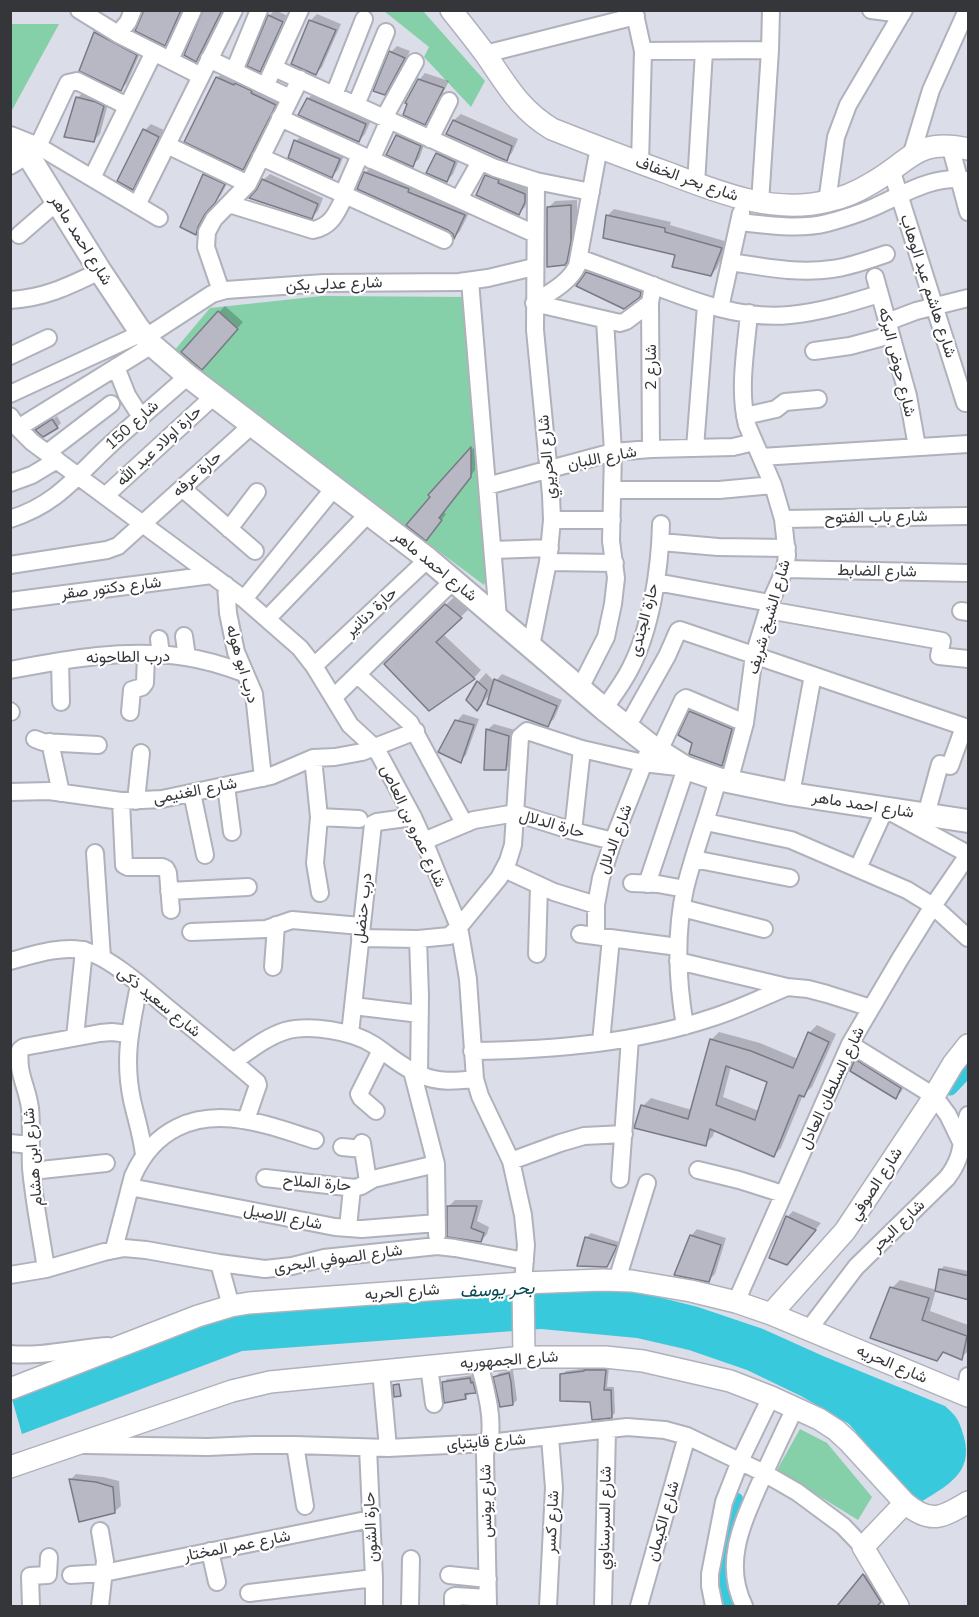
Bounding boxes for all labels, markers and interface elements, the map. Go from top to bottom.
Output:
street label: شارع بحر الخفاف [633,152,741,206]
street label: شارع احمد ماهر [46,191,116,289]
street label: شارع هاشم عبد الوهاب [896,212,960,360]
street label: شارع عدلى يكن [285,273,383,295]
street label: شارع حوض البركه [874,305,920,419]
street label: شارع 2 [641,344,661,390]
street label: شارع 150 [101,396,163,454]
street label: حارة اولاد عبد الله [113,402,205,490]
street label: شارع الحريري [534,414,560,500]
street label: شارع اللبان [566,442,638,474]
street label: حارة عرفه [168,447,226,501]
street label: شارع باب الفتوح [824,507,928,527]
street label: شارع احمد ماهر [389,526,481,606]
street label: شارع الشيخ شريف [743,557,795,677]
street label: شارع الضابط [837,561,917,581]
street label: شارع دكتور صقر [60,572,162,604]
street label: حارة الجندى [625,581,663,659]
street label: حارة دنانير [341,583,401,641]
street label: درب ابو هوله [222,622,262,706]
street label: درب الطاحونه [86,647,170,667]
street label: شارع عمرو بن العاص [376,762,450,890]
street label: شارع الغنيمى [152,773,238,809]
street label: شارع احمد ماهر [811,787,915,823]
street label: شارع الدلال [594,802,636,876]
street label: حارة الدلال [517,806,587,842]
street label: درب حنضل [350,872,376,944]
street label: شارع سعيد ذكى [113,963,205,1041]
street label: شارع السلطان العادل [795,1024,869,1152]
street label: شارع ابن هشام [19,1107,47,1207]
street label: شارع الصوفي [845,1144,907,1224]
street label: حارة الملاح [282,1170,352,1196]
street label: شارع البحر [867,1196,929,1256]
street label: شارع الاصيل [242,1200,324,1234]
street label: شارع الصوفي البحرى [272,1240,404,1278]
water label: بحر يوسف [459,1277,535,1303]
street label: شارع الحريه [364,1280,440,1304]
street label: شارع الحريه [854,1341,930,1387]
street label: شارع الجمهوريه [459,1347,559,1373]
street label: شارع قايتباى [446,1430,526,1454]
street label: شارع يونس [476,1464,496,1538]
street label: شارع السرسناوي [594,1466,616,1570]
street label: شارع الكيمان [642,1479,684,1563]
street label: شارع كسر [541,1490,563,1554]
street label: حارة الشون [360,1491,382,1563]
street label: شارع عمر المختار [182,1526,292,1566]

